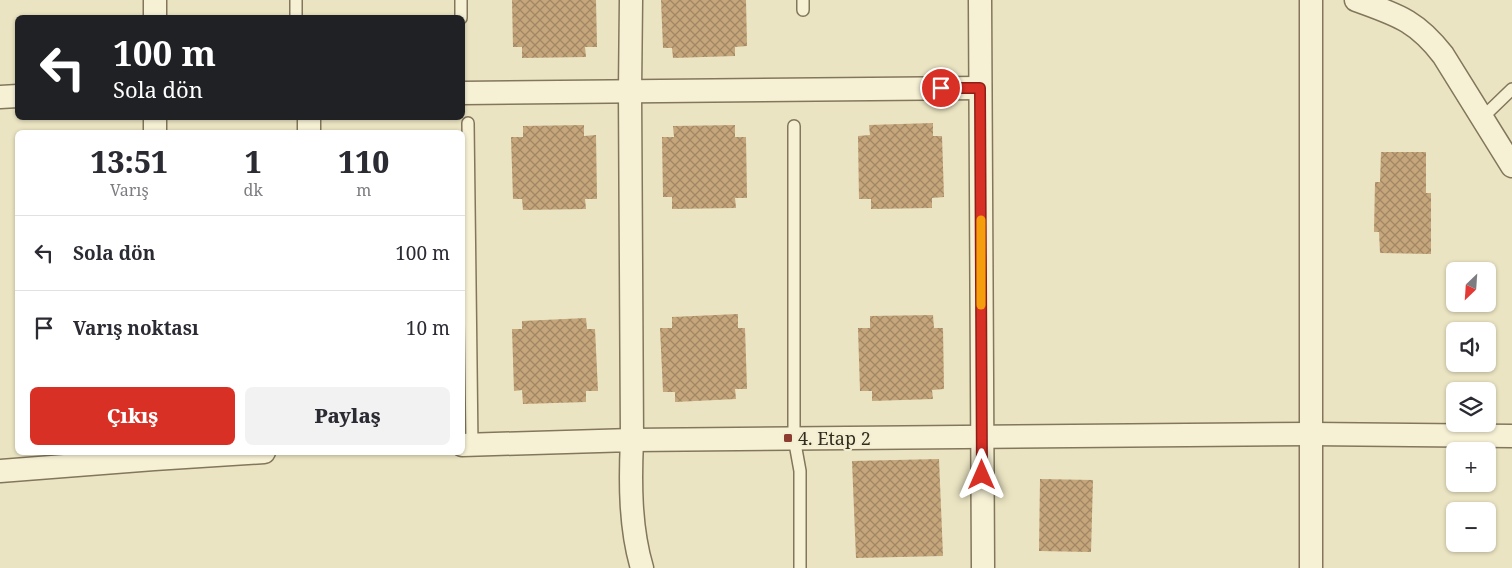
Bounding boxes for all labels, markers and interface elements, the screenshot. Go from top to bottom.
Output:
text: 100 m [113,29,216,76]
icon: left [30,35,95,100]
pin [920,67,962,109]
text: Sola dön [113,74,203,104]
icon: arrive [927,74,955,102]
text: 13:51 [91,141,168,182]
text: 1 [245,141,262,182]
text: 110 [338,141,389,182]
text: Varış [110,179,149,201]
text: dk [244,179,263,201]
text: m [356,179,371,201]
icon: left [30,239,58,267]
text: Sola dön [73,240,155,266]
text: 100 m [395,240,450,266]
north arrow [1446,262,1496,312]
map controls [1446,262,1496,552]
icon: arrive [30,314,58,342]
text: Varış noktası [73,315,199,341]
text: 10 m [406,315,450,341]
button: sound [1446,322,1496,372]
button: layers [1446,382,1496,432]
button: Çıkış [30,387,235,445]
button: Paylaş [245,387,450,445]
place label: 4. Etap 2 [798,426,871,450]
marker: 4. Etap 2 [782,432,794,444]
button: + [1446,442,1496,492]
position arrow [955,448,1007,500]
button: − [1446,502,1496,552]

